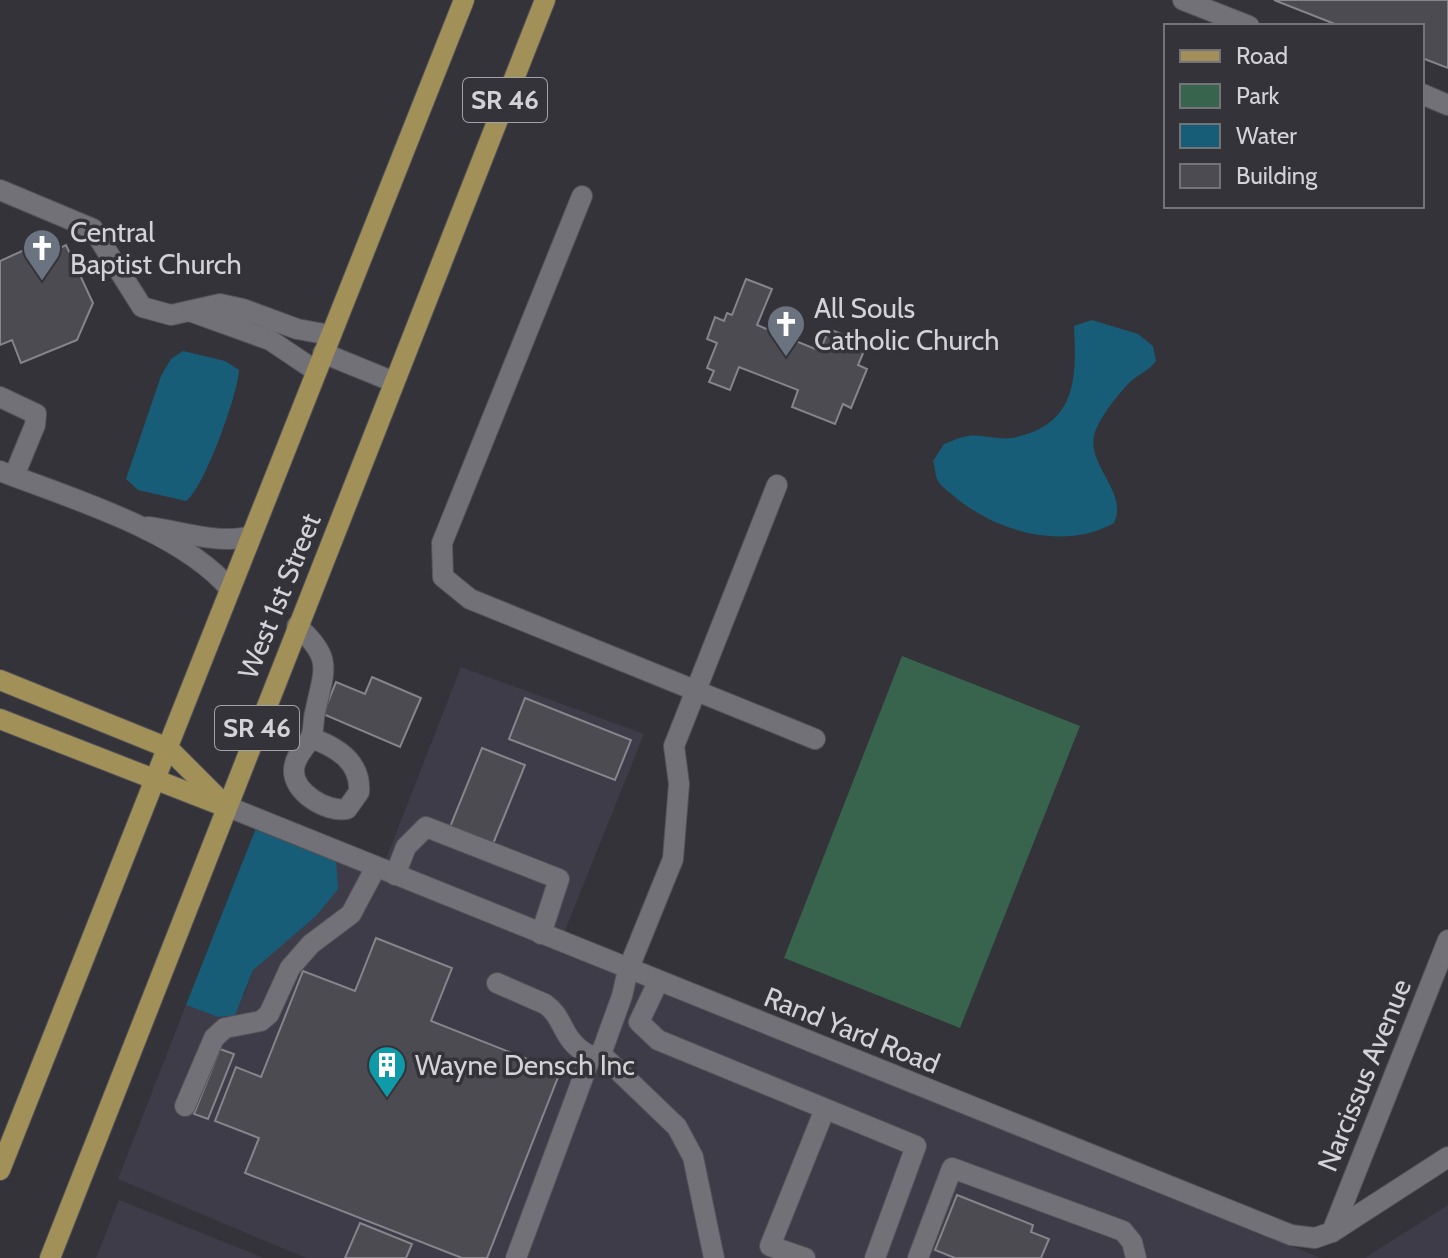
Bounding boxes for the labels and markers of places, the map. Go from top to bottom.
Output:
place label: Central Baptist Church [70,215,242,281]
church icon: Central Baptist Church [21,227,63,282]
place label: All Souls Catholic Church [814,291,999,357]
church icon: All Souls Catholic Church [765,303,807,358]
building icon: Wayne Densch Inc [366,1044,408,1099]
place label: Wayne Densch Inc [415,1048,635,1082]

